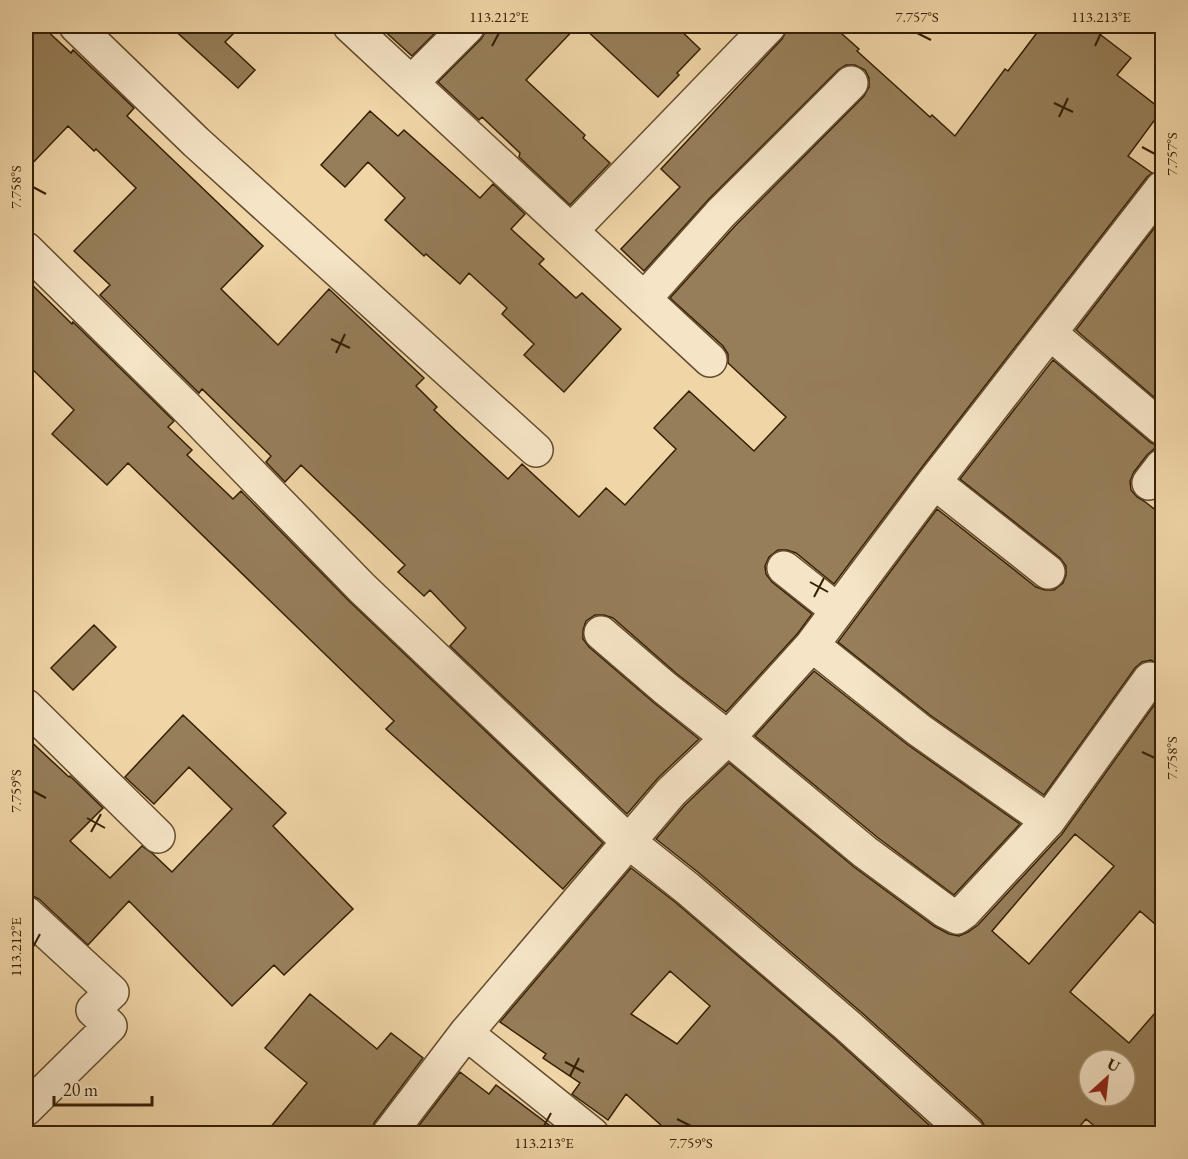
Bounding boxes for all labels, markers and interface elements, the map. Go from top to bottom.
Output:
text: 113.212°E [469,7,529,26]
text: 7.757°S [895,7,939,26]
text: 113.213°E [1071,7,1131,26]
text: 7.757°S [1162,132,1181,176]
text: 7.758°S [6,165,25,209]
text: 7.758°S [1162,736,1181,780]
text: 7.759°S [6,769,25,813]
text: 113.212°E [6,917,25,977]
north arrow [1077,1048,1137,1108]
text: U [1104,1053,1124,1077]
scale bar [54,1069,152,1107]
text: 20 m [63,1078,98,1101]
text: 113.213°E [514,1133,574,1152]
text: 7.759°S [669,1133,713,1152]

